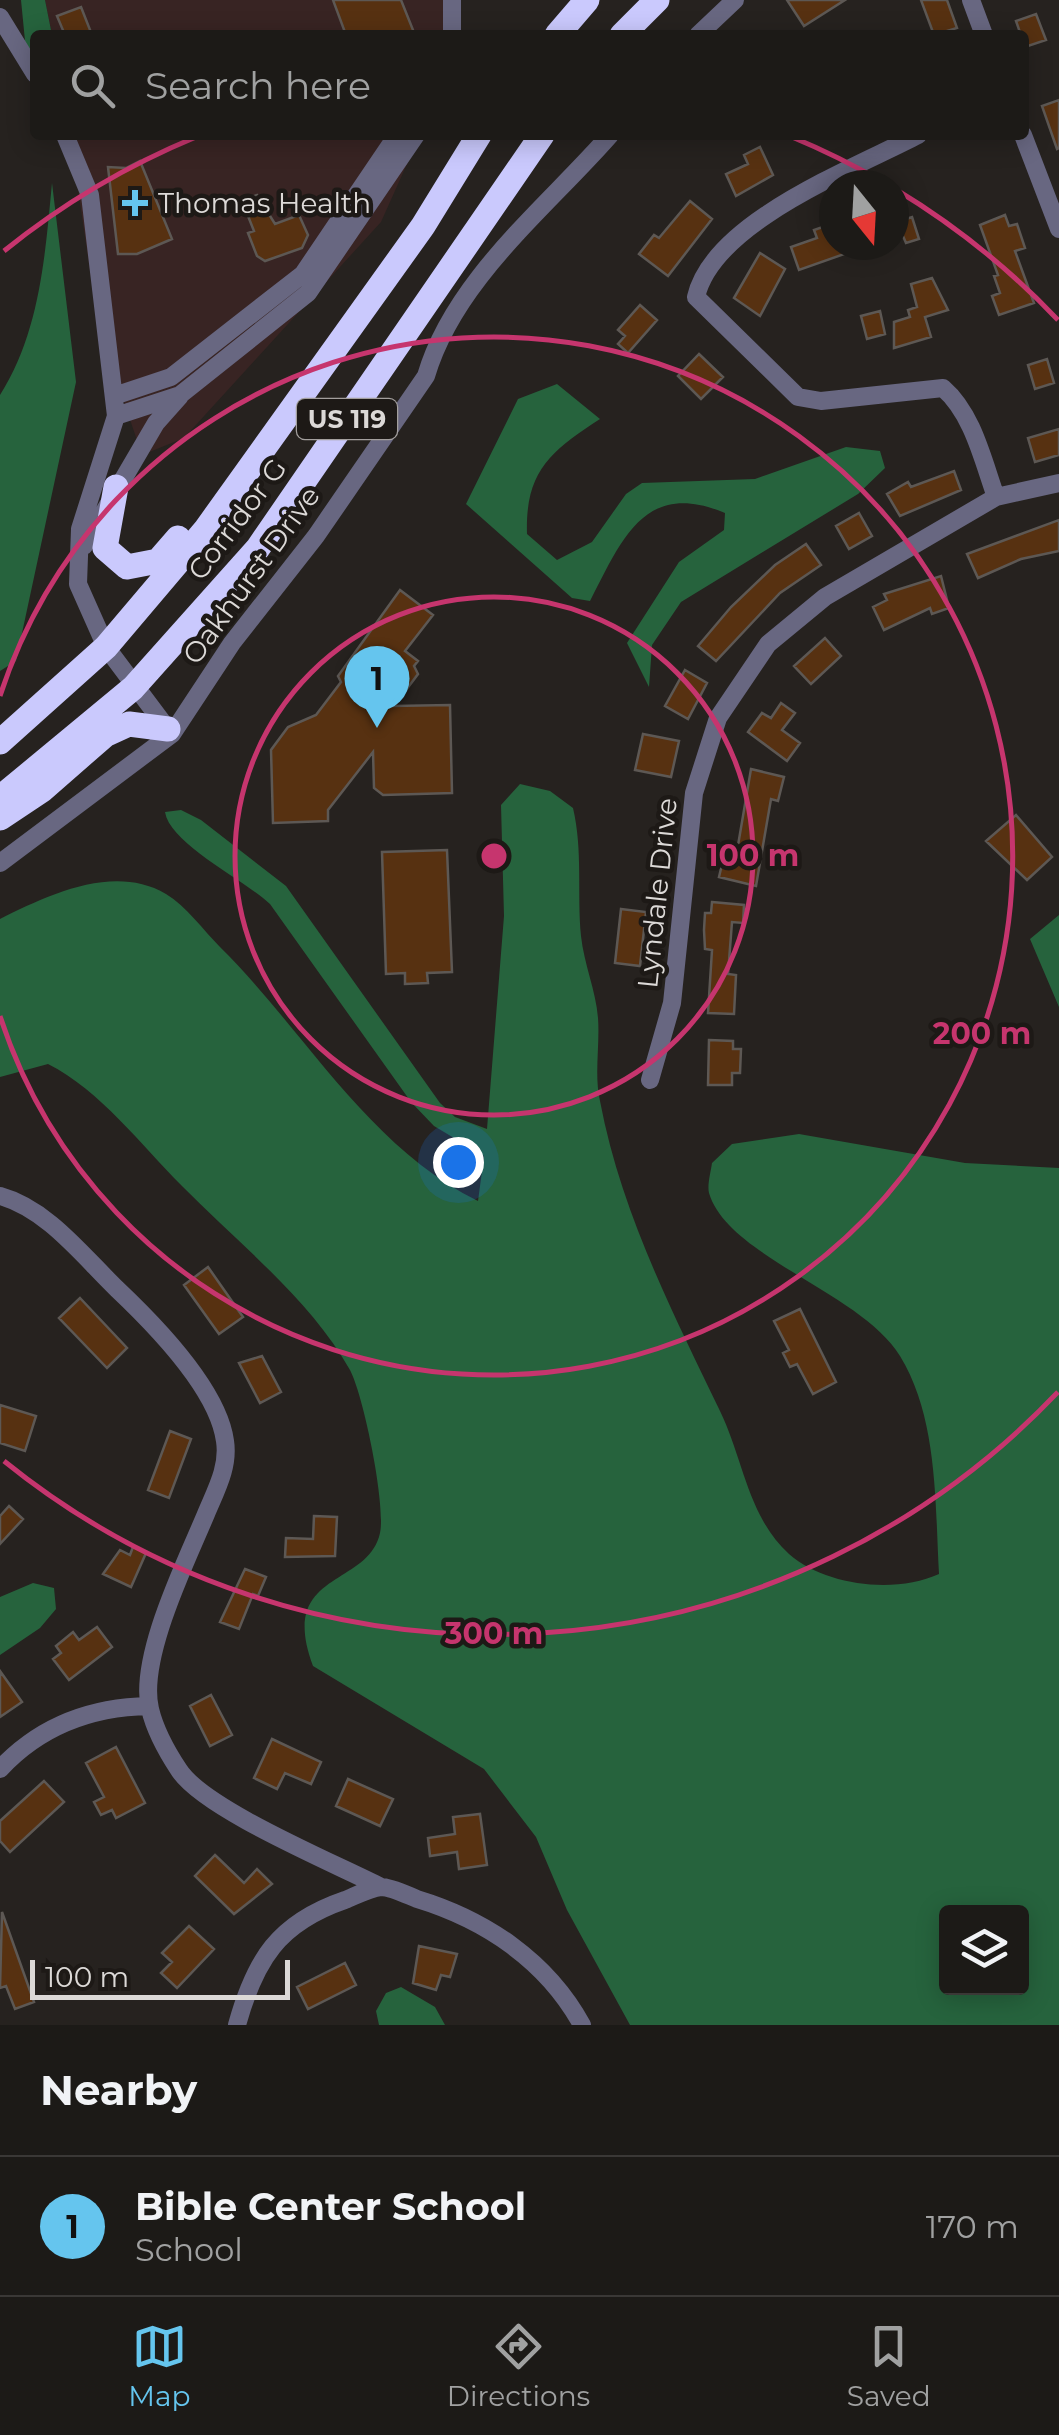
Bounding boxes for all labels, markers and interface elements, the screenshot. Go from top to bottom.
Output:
search box [30,30,1029,140]
icon: search [65,58,120,113]
text: Search here [145,62,371,109]
north arrow [819,170,909,260]
place label: Thomas Health [158,186,371,220]
marker: Thomas Health [122,190,148,216]
road number: US 119 [297,399,397,439]
street label: Corridor G [180,452,294,586]
street label: Oakhurst Drive [175,479,327,671]
pin: 1 [344,646,410,728]
street label: Lyndale Drive [630,796,684,990]
text: 100 m [707,837,799,874]
centre of rings [476,838,512,874]
text: 200 m [933,1015,1031,1052]
your location [433,1137,484,1188]
text: 300 m [444,1615,543,1652]
map controls [939,1905,1029,1995]
button: layers [939,1905,1029,1995]
scale bar [30,1955,290,2000]
text: 100 m [45,1960,129,1994]
text: Nearby [40,2064,197,2116]
text: Bible Center School [135,2183,526,2230]
text: 1 [66,2207,79,2246]
text: 170 m [926,2207,1019,2246]
text: School [135,2230,243,2269]
tab: Map [128,2319,190,2413]
tab: Directions [447,2319,590,2413]
tab: Saved [847,2319,931,2413]

